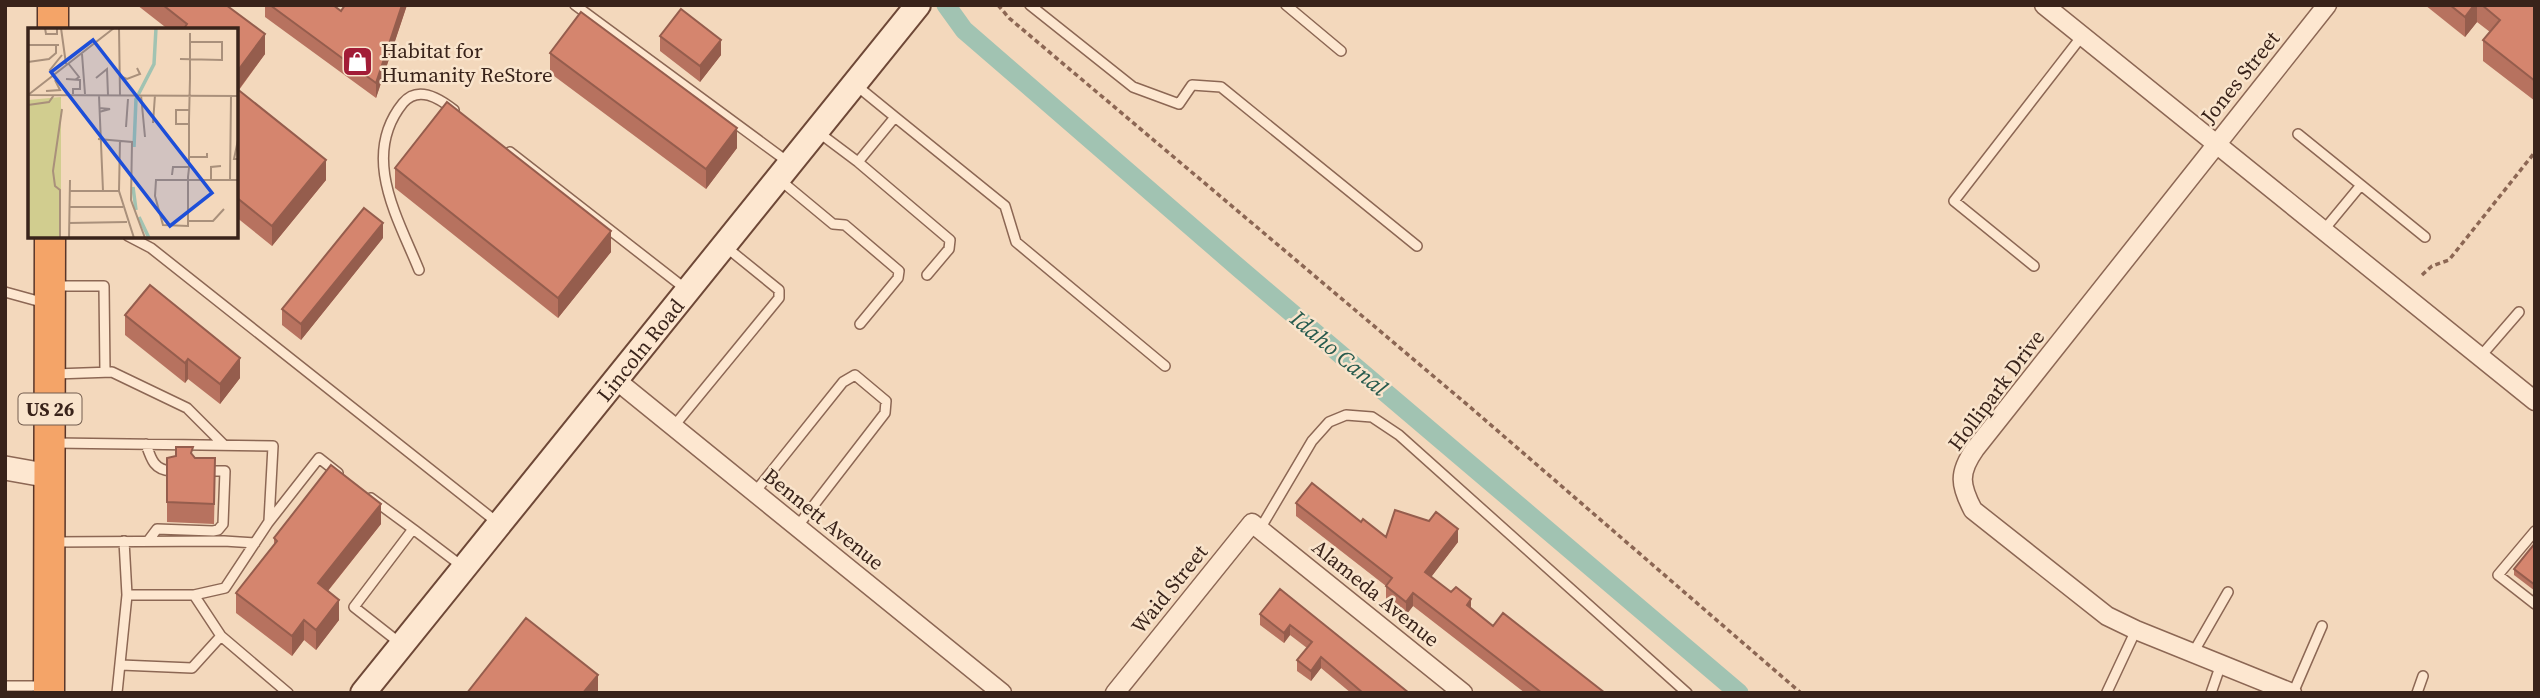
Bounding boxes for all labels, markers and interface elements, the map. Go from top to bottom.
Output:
street label: Jones Street [2193,25,2286,130]
inset map [28,28,238,238]
place label: Habitat for Humanity ReStore [381,36,553,89]
shop icon: Habitat for Humanity ReStore [341,45,375,79]
street label: Lincoln Road [589,292,690,407]
water label: Idaho Canal [1283,302,1395,404]
street label: Hollipark Drive [1941,324,2051,456]
road number: US 26 [19,394,82,424]
street label: Bennett Avenue [757,461,891,577]
street label: Alameda Avenue [1306,533,1446,653]
street label: Waid Street [1124,538,1214,640]

